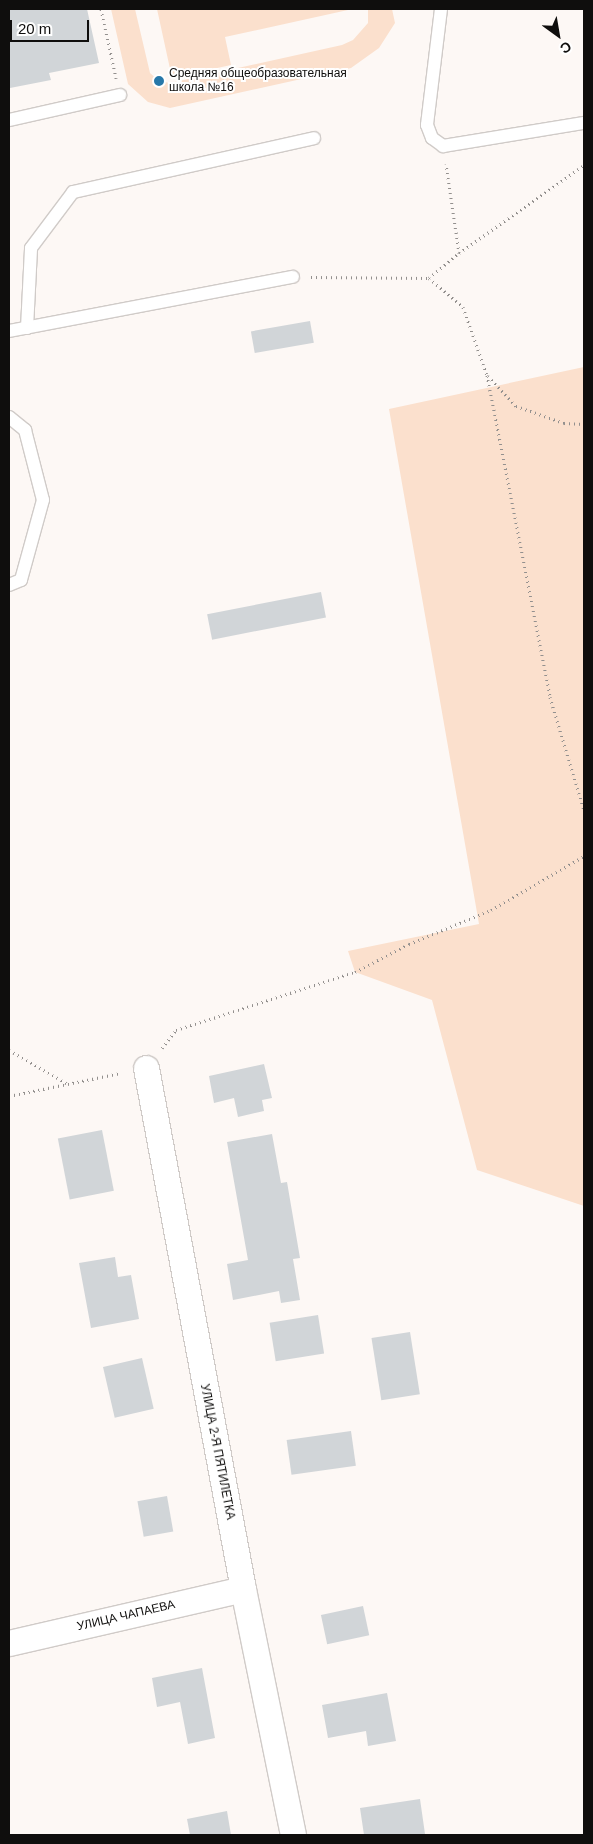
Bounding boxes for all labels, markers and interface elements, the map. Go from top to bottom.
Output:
scale bar [12,10,91,42]
north arrow [533,10,583,60]
text: 20 m [18,20,51,37]
text: С [557,38,574,57]
place label: Средняя общеобразовательная школа №16 [169,67,347,95]
marker: Средняя общеобразовательная школа №16 [153,75,165,87]
street label: УЛИЦА 2-Я ПЯТИЛЕТКА [197,1383,237,1521]
street label: УЛИЦА ЧАПАЕВА [76,1598,176,1634]

